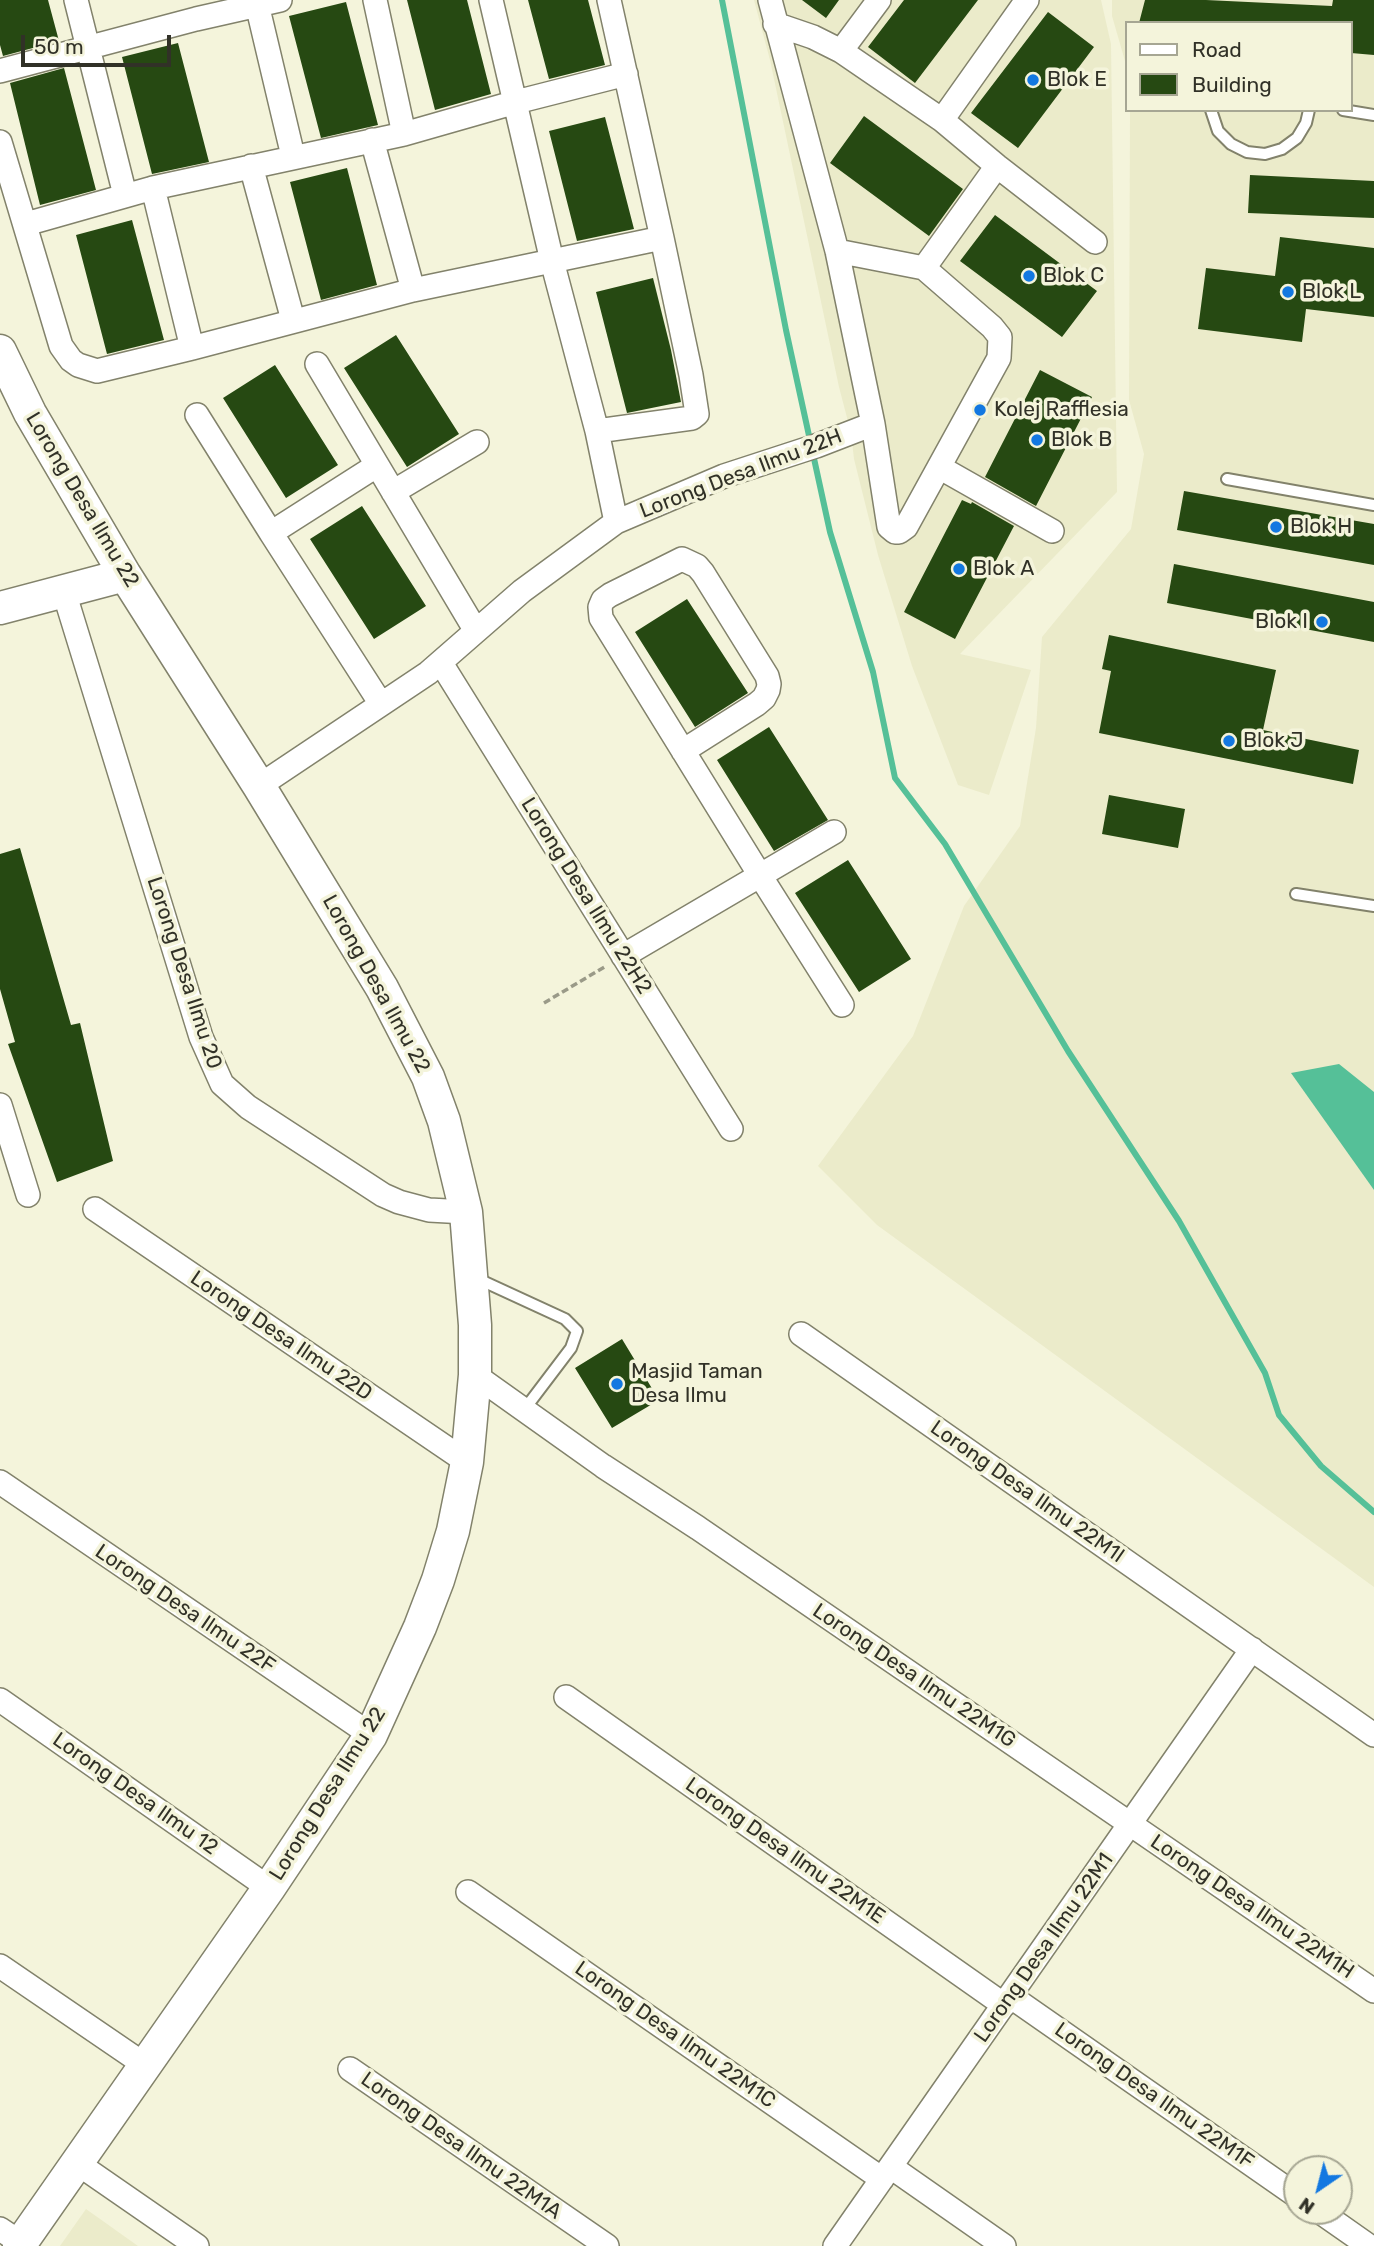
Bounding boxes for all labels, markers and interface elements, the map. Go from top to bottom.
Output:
scale bar [24,21,175,65]
legend [1126,21,1353,112]
text: 50 m [34,34,84,59]
text: Road [1192,37,1242,62]
place label: Blok E [1047,67,1107,93]
marker: Blok E [1025,72,1041,88]
text: Building [1192,72,1272,97]
place label: Blok C [1043,263,1104,289]
marker: Blok C [1021,268,1037,284]
place label: Blok L [1302,279,1361,305]
marker: Blok L [1280,284,1296,300]
place label: Kolej Rafflesia [994,397,1129,423]
marker: Kolej Rafflesia [972,402,988,418]
street label: Lorong Desa Ilmu 22 [20,408,144,592]
street label: Lorong Desa Ilmu 22H [636,424,846,524]
place label: Blok B [1051,427,1112,453]
marker: Blok B [1029,432,1045,448]
place label: Blok H [1290,514,1352,540]
marker: Blok H [1268,519,1284,535]
place label: Blok A [973,556,1034,582]
marker: Blok A [951,561,967,577]
place label: Blok I [1255,609,1308,635]
marker: Blok I [1314,614,1330,630]
place label: Blok J [1243,728,1303,754]
marker: Blok J [1221,733,1237,749]
street label: Lorong Desa Ilmu 22H2 [515,793,657,999]
street label: Lorong Desa Ilmu 20 [141,874,227,1072]
street label: Lorong Desa Ilmu 22 [317,891,435,1077]
street label: Lorong Desa Ilmu 22D [185,1266,377,1406]
place label: Masjid Taman Desa Ilmu [631,1359,763,1409]
marker: Masjid Taman Desa Ilmu [609,1376,625,1392]
street label: Lorong Desa Ilmu 22M1I [925,1415,1129,1569]
street label: Lorong Desa Ilmu 22F [90,1539,280,1679]
street label: Lorong Desa Ilmu 22M1G [808,1599,1020,1753]
street label: Lorong Desa Ilmu 22 [264,1703,392,1885]
street label: Lorong Desa Ilmu 12 [47,1727,223,1861]
street label: Lorong Desa Ilmu 22M1E [680,1772,890,1930]
street label: Lorong Desa Ilmu 22M1H [1145,1829,1359,1985]
street label: Lorong Desa Ilmu 22M1 [969,1849,1119,2047]
street label: Lorong Desa Ilmu 22M1C [570,1956,780,2114]
street label: Lorong Desa Ilmu 22M1F [1050,2018,1258,2174]
street label: Lorong Desa Ilmu 22M1A [356,2067,566,2225]
north arrow [1283,2155,1353,2225]
text: N [1295,2193,1319,2219]

